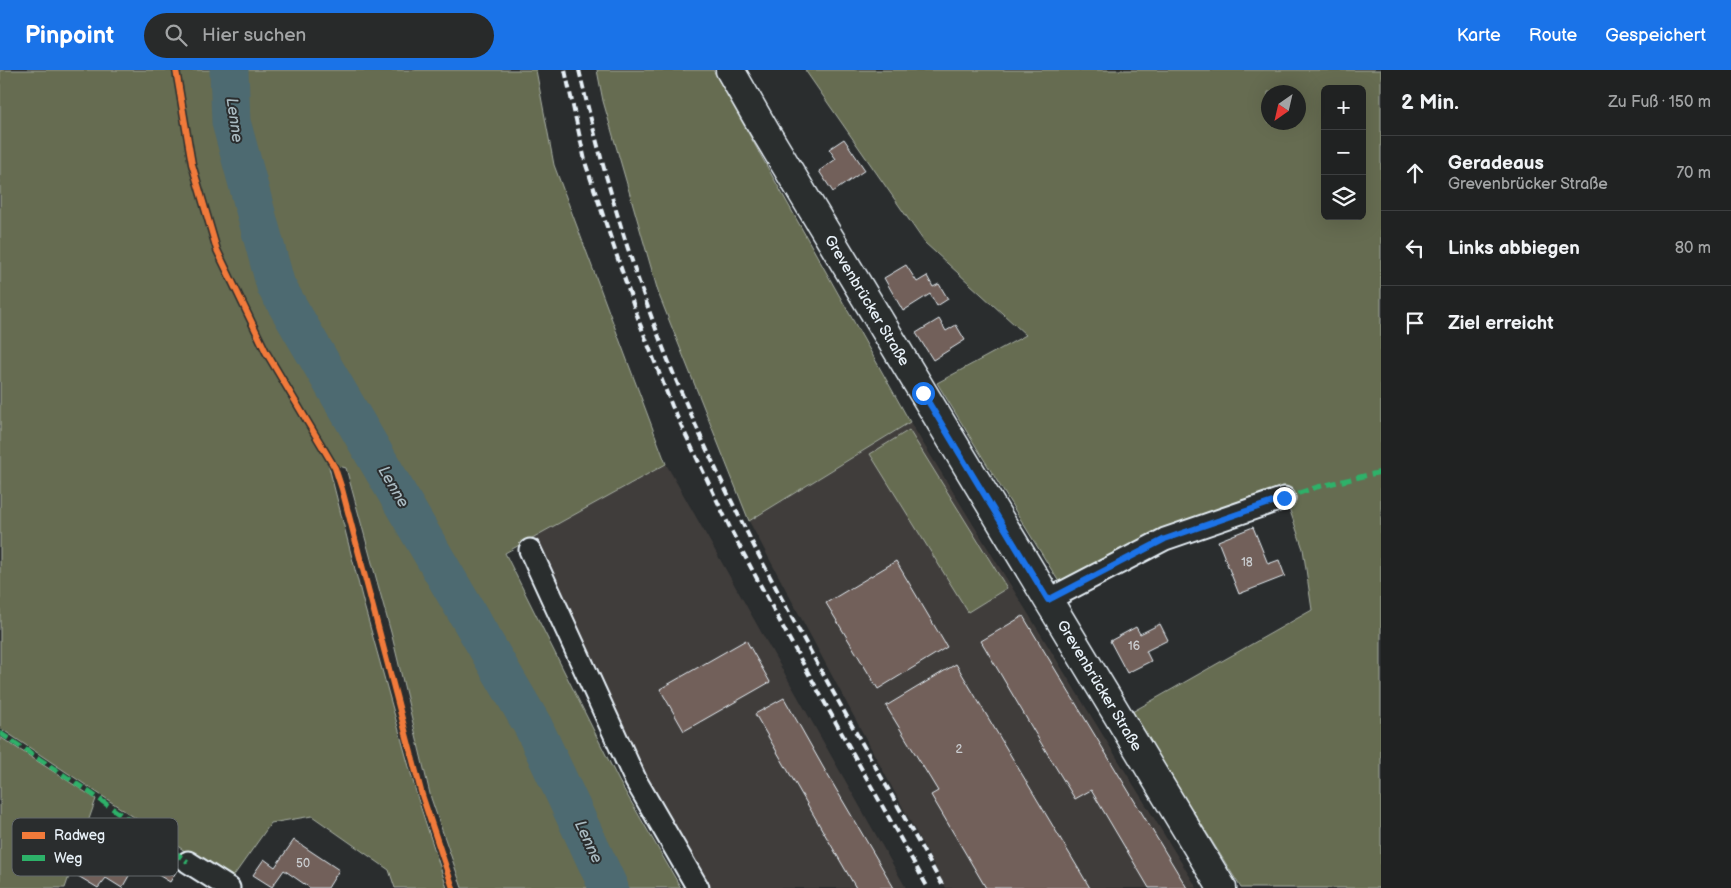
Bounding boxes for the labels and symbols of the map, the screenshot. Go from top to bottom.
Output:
north arrow [1261,85,1306,130]
water label: Lenne [221,96,247,144]
street label: Grevenbrücker Straße [820,231,914,369]
route start [912,382,935,405]
water label: Lenne [374,463,412,511]
route end [1273,487,1296,510]
house number: 18 [1241,555,1253,570]
street label: Grevenbrücker Straße [1053,616,1147,755]
house number: 16 [1128,639,1140,654]
house number: 2 [955,742,963,757]
legend [12,818,178,876]
water label: Lenne [570,818,606,866]
text: Radweg [54,827,105,844]
text: Weg [54,850,82,867]
house number: 50 [296,856,310,871]

